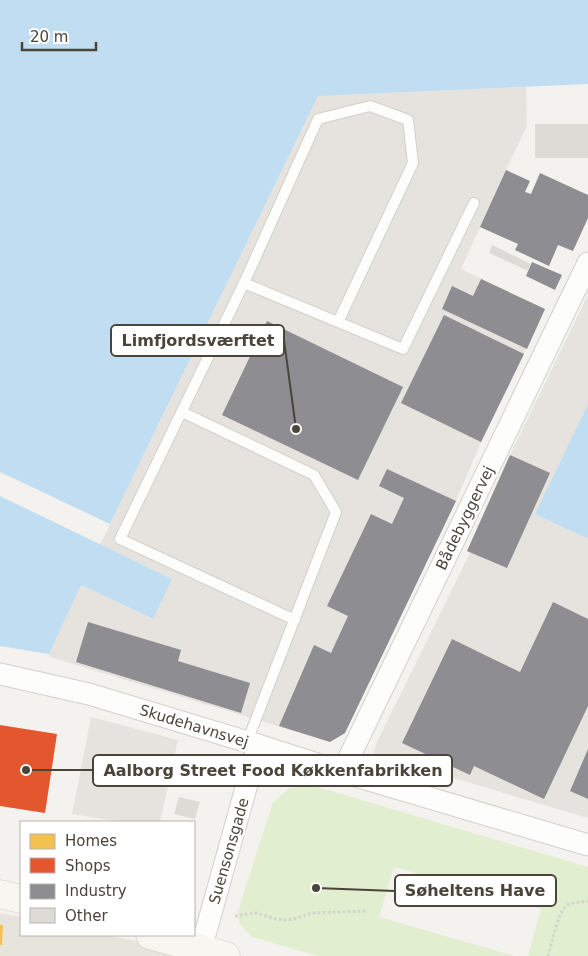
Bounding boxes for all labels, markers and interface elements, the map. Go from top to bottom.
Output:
scale bar [22,20,96,52]
text: 20 m [30,28,68,46]
callout: Limfjordsværftet [111,325,284,356]
text: Limfjordsværftet [122,331,275,350]
street label: Bådebyggervej [432,463,498,573]
street label: Skudehavnsvej [137,701,251,751]
callout: Aalborg Street Food Køkkenfabrikken [93,755,452,786]
text: Aalborg Street Food Køkkenfabrikken [103,761,443,780]
street label: Suensonsgade [205,796,253,906]
legend [20,821,195,936]
text: Homes [65,832,117,850]
text: Shops [65,857,111,875]
callout: Søheltens Have [395,875,556,906]
text: Søheltens Have [405,881,545,900]
text: Industry [65,882,127,900]
text: Other [65,907,108,925]

